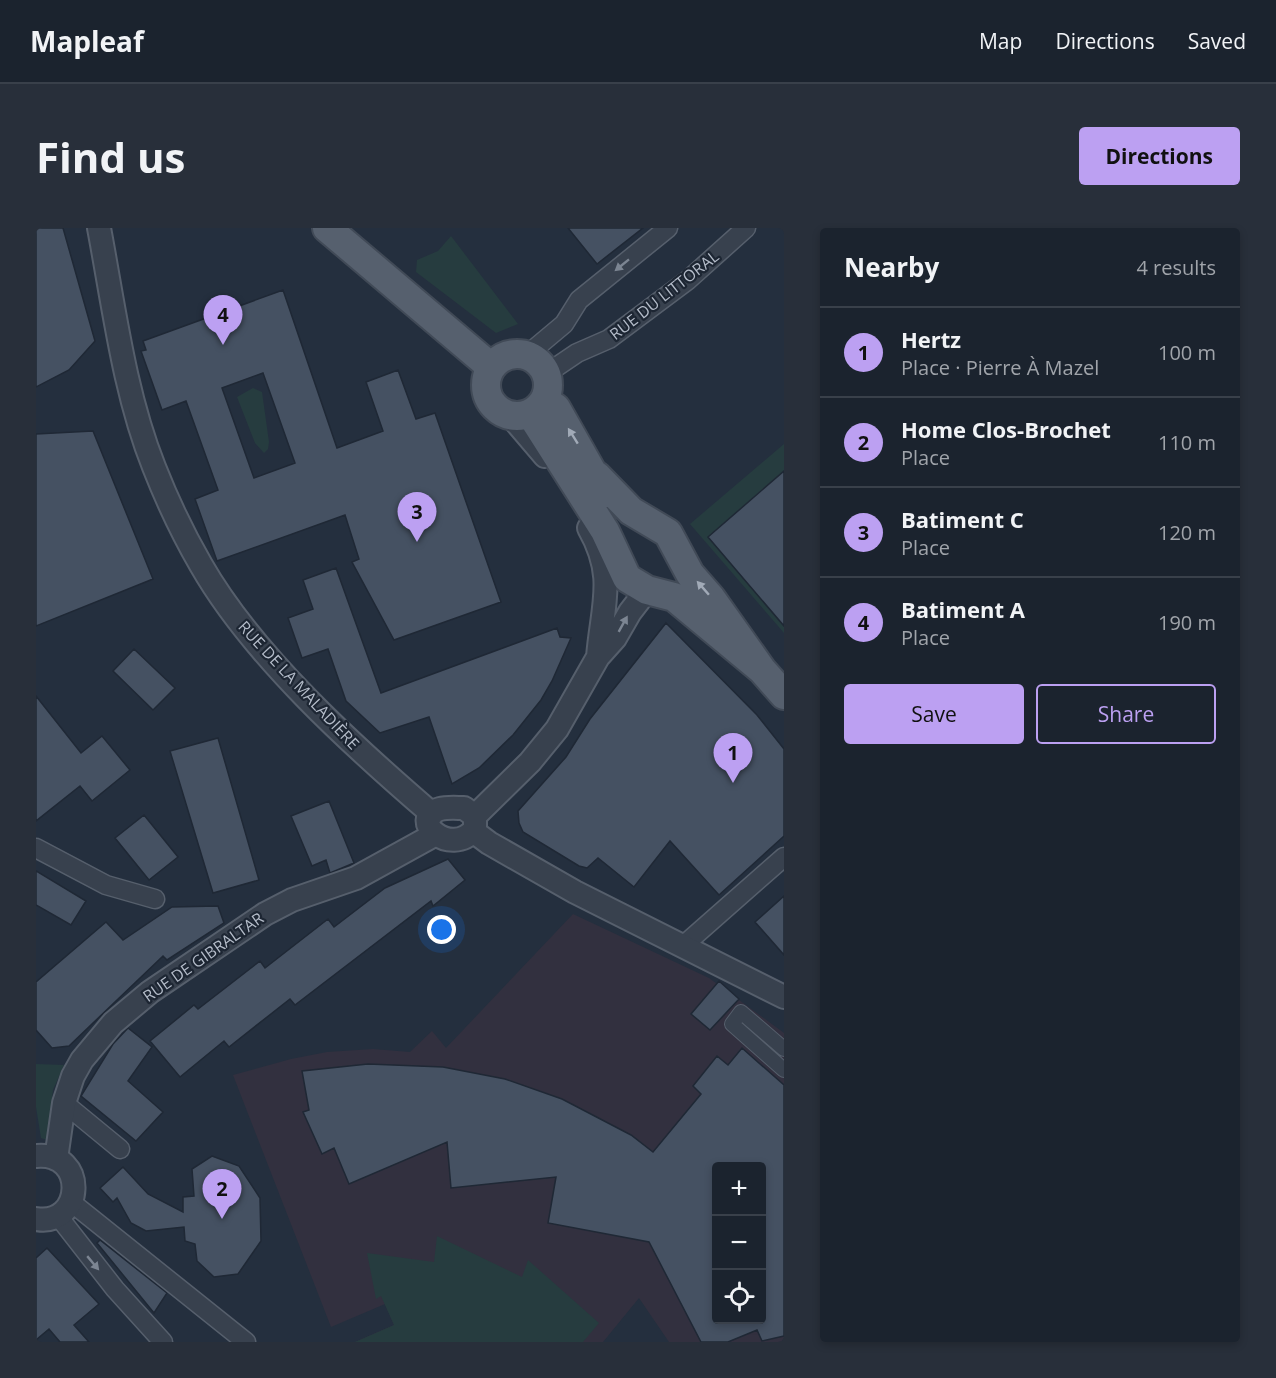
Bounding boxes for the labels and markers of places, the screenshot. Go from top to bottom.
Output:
pin: 4 [204,296,243,345]
pin: 3 [398,492,436,542]
pin: 1 [714,734,752,783]
pin: 2 [202,1170,242,1219]

